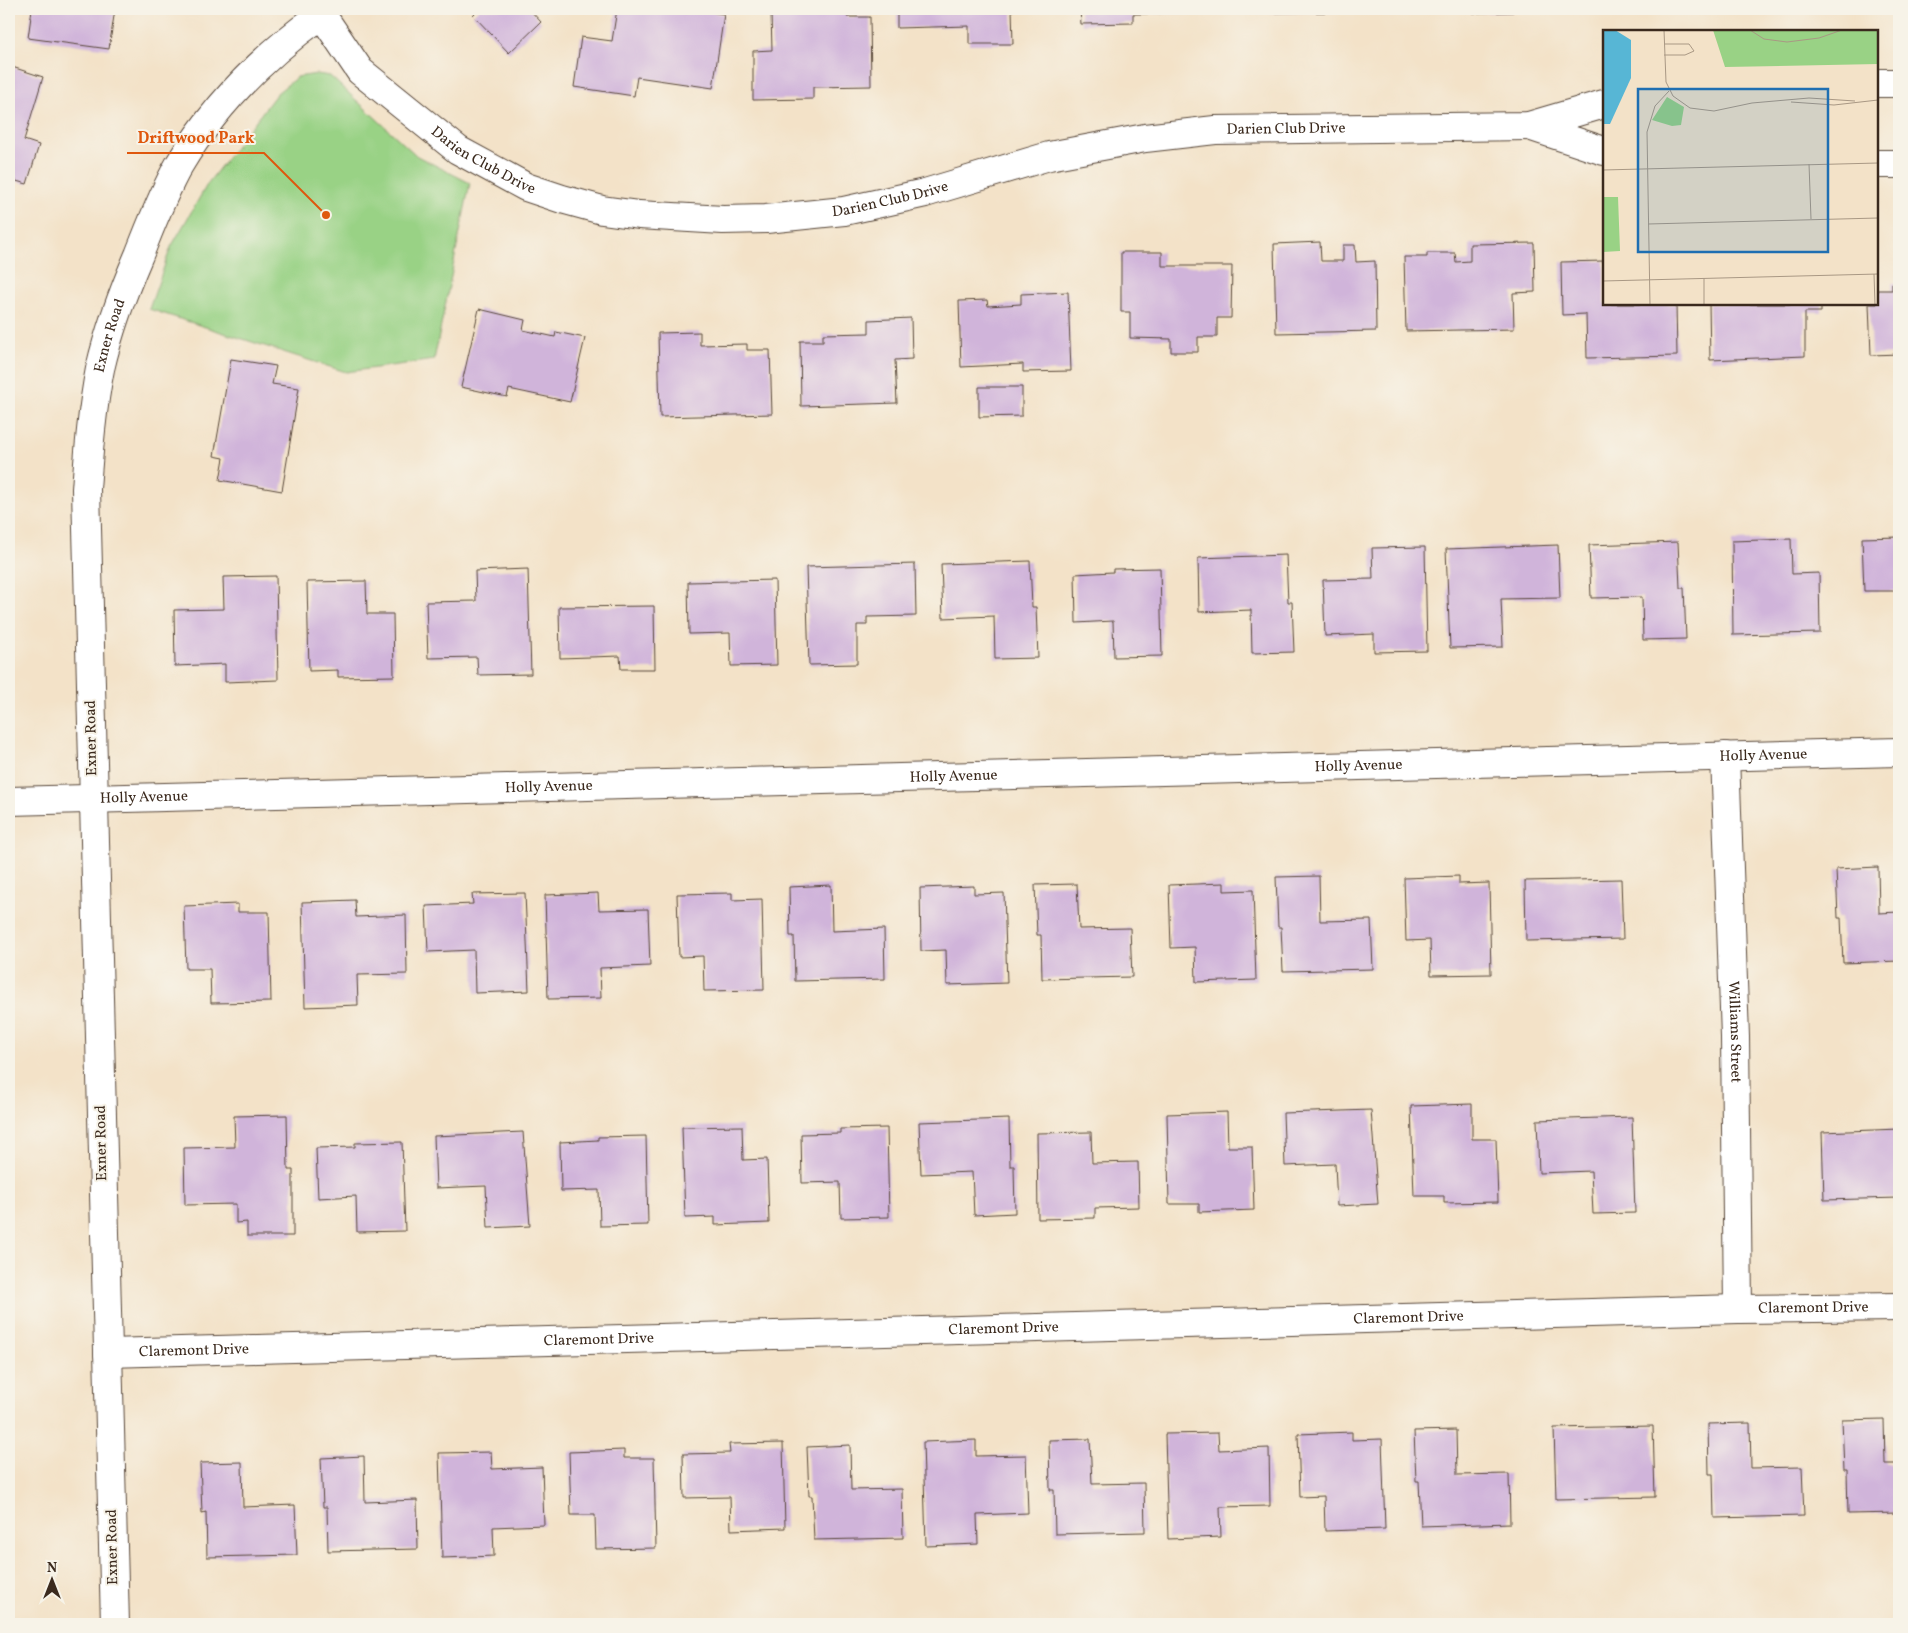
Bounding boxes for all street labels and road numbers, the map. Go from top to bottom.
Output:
street label: Darien Club Drive [1226,118,1346,140]
street label: Darien Club Drive [426,122,538,200]
street label: Darien Club Drive [831,176,951,223]
street label: Exner Road [89,296,131,375]
street label: Exner Road [81,700,103,776]
street label: Holly Avenue [1719,744,1808,767]
street label: Holly Avenue [1314,754,1403,778]
street label: Holly Avenue [909,765,998,788]
street label: Holly Avenue [505,775,593,799]
street label: Holly Avenue [100,786,188,809]
street label: Williams Street [1723,980,1746,1083]
street label: Exner Road [91,1105,113,1181]
street label: Claremont Drive [1758,1297,1869,1319]
street label: Claremont Drive [1353,1306,1464,1330]
street label: Claremont Drive [948,1317,1059,1341]
street label: Claremont Drive [543,1328,654,1352]
street label: Claremont Drive [139,1339,249,1363]
street label: Exner Road [102,1509,124,1585]

